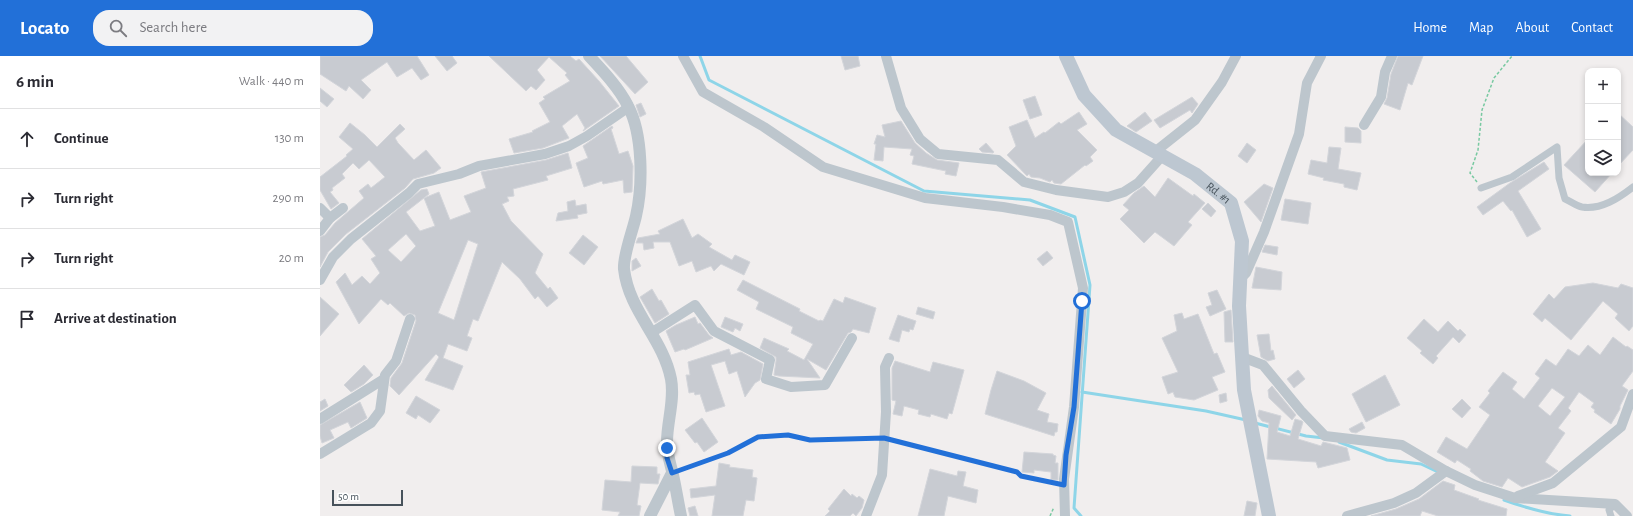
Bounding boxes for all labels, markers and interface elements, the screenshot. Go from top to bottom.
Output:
search box [93,10,373,46]
icon: search [107,17,129,39]
text: Locato [20,19,69,38]
text: Search here [139,20,207,35]
text: Home [1413,21,1447,35]
text: Map [1469,21,1493,35]
text: About [1515,21,1549,35]
text: Contact [1571,21,1613,35]
map controls [1585,68,1621,176]
button: + [1585,68,1621,104]
text: 6 min [16,73,54,90]
text: Walk · 440 m [239,75,304,88]
button: − [1585,104,1621,140]
icon: ahead [16,128,38,150]
text: Continue [54,131,109,146]
text: 130 m [275,132,304,145]
button: layers [1585,140,1621,176]
street label: Rd. #1 [1204,180,1233,206]
icon: right [16,188,38,210]
text: Turn right [54,191,113,206]
text: 290 m [273,192,304,205]
icon: right [16,248,38,270]
text: Turn right [54,251,113,266]
text: 20 m [279,252,304,265]
route start [1073,292,1091,310]
icon: arrive [16,308,38,330]
text: Arrive at destination [54,311,177,326]
route end [658,439,676,457]
scale bar [332,488,403,507]
text: 50 m [338,491,359,502]

